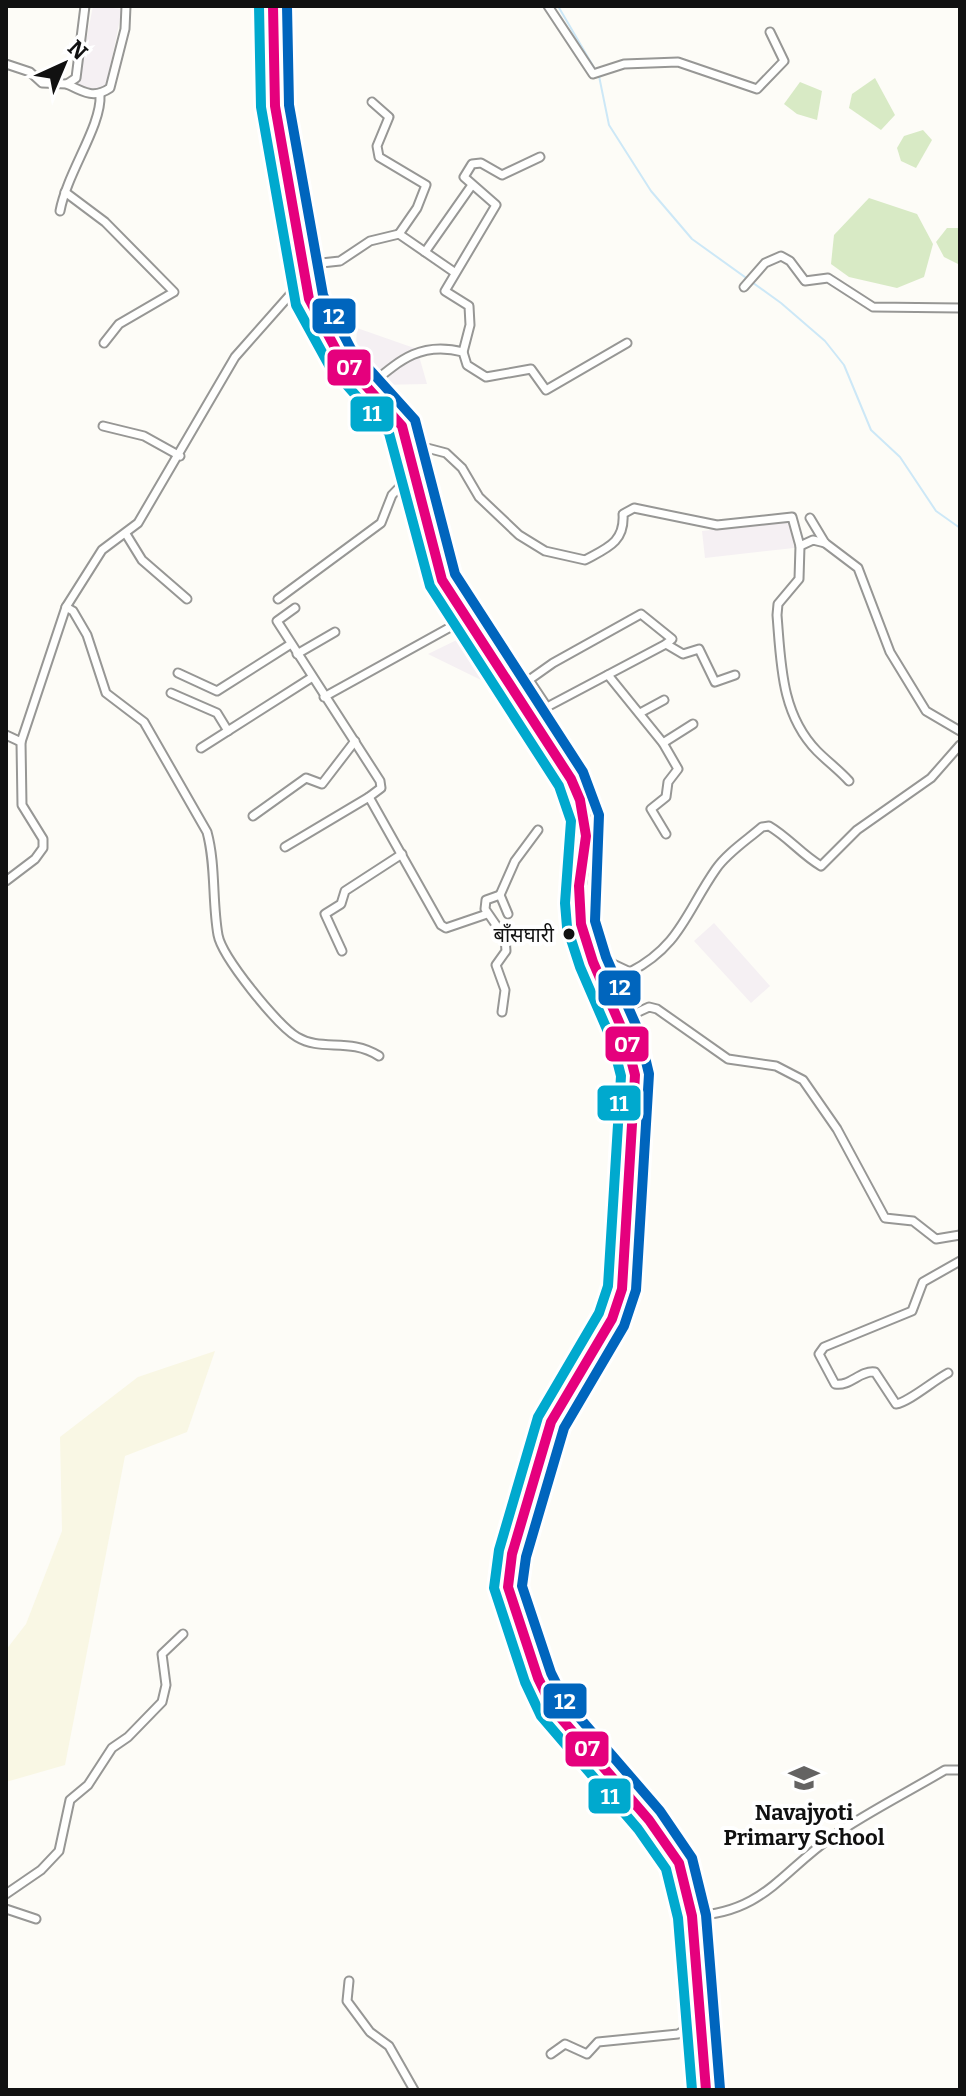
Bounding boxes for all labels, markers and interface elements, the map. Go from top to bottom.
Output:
north arrow [24,24,104,104]
text: N [62,34,93,66]
line badge: 12 [311,297,357,335]
text: 12 [323,303,345,330]
line badge: 07 [326,348,372,387]
text: 07 [336,354,362,381]
line badge: 11 [349,395,395,433]
text: 11 [362,400,382,427]
place label: बाँसघारी [494,923,555,947]
marker: बाँसघारी [561,926,577,942]
line badge: 12 [597,969,642,1007]
text: 12 [609,974,631,1001]
line badge: 07 [604,1025,650,1063]
text: 07 [614,1031,640,1058]
line badge: 11 [596,1084,642,1122]
text: 11 [609,1090,629,1117]
line badge: 12 [542,1682,588,1720]
text: 12 [554,1688,576,1715]
line badge: 07 [564,1730,610,1768]
text: 07 [574,1735,600,1762]
school or university icon: Navajyoti Primary School [787,1761,821,1795]
line badge: 11 [587,1777,632,1815]
text: 11 [600,1783,620,1810]
place label: Navajyoti Primary School [723,1799,885,1851]

